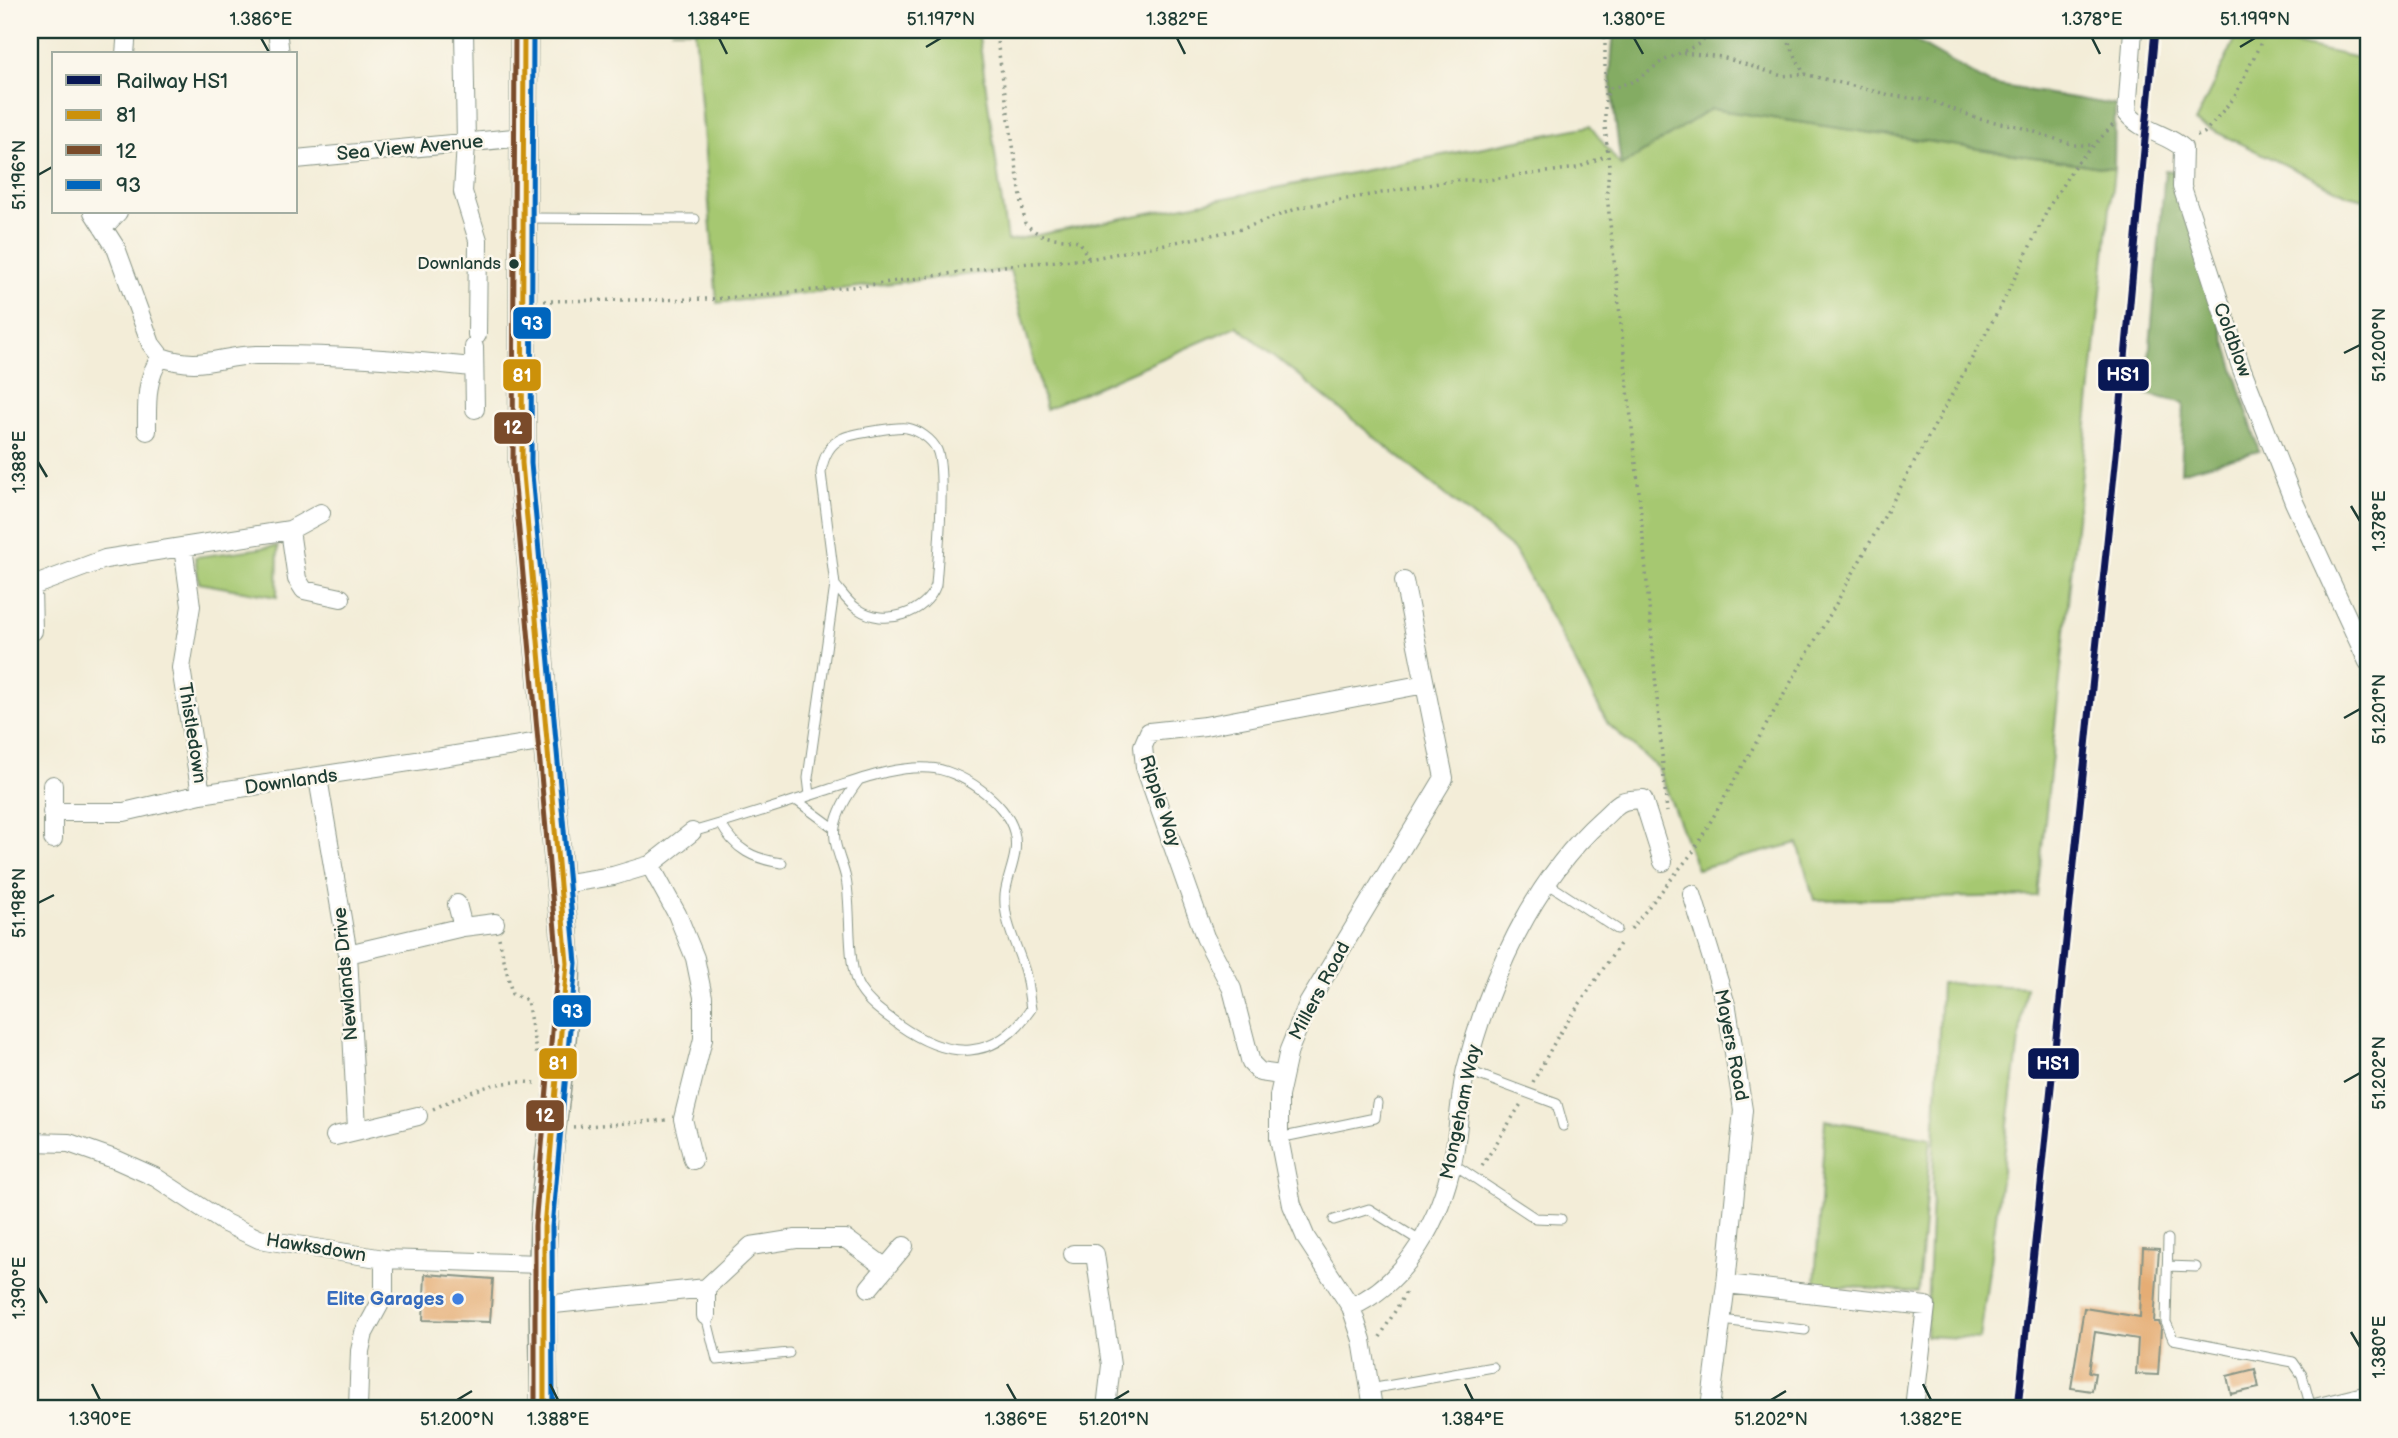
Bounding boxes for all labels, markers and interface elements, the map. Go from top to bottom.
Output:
text: 1.386°E [230,9,293,30]
text: 1.384°E [688,9,750,30]
text: 51.197°N [907,9,975,30]
text: 1.382°E [1146,9,1208,30]
text: 1.380°E [1603,9,1666,30]
text: 1.378°E [2061,9,2123,30]
text: 51.199°N [2220,9,2290,30]
legend [52,52,298,214]
text: Railway HS1 [116,69,228,94]
text: 81 [116,103,136,128]
street label: Sea View Avenue [336,130,484,166]
text: 12 [116,139,137,164]
text: 51.196°N [9,140,30,210]
text: 93 [116,173,141,198]
place label: Downlands [417,254,501,274]
marker: Downlands [507,257,521,271]
street label: Coldblow [2208,300,2256,381]
line badge: 93 [512,306,552,340]
text: 51.200°N [2369,308,2390,382]
text: 93 [521,313,543,336]
line badge: 81 [502,358,542,392]
line badge: HS1 [2097,358,2150,392]
text: HS1 [2106,364,2140,387]
text: 81 [512,365,532,388]
line badge: 12 [493,411,533,445]
text: 12 [503,417,523,440]
text: 1.388°E [9,431,30,493]
text: 1.378°E [2369,490,2390,552]
text: 51.201°N [2369,674,2390,744]
street label: Thistledown [173,681,211,785]
street label: Ripple Way [1134,752,1186,850]
street label: Downlands [243,764,339,800]
text: 51.198°N [9,868,30,938]
street label: Newlands Drive [329,906,363,1042]
street label: Millers Road [1285,938,1355,1044]
street label: Mayers Road [1709,987,1753,1103]
line badge: 93 [552,994,592,1028]
text: 93 [561,1001,583,1024]
text: 51.202°N [2369,1036,2390,1110]
street label: Mongeham Way [1435,1042,1487,1181]
line badge: 81 [538,1047,578,1080]
line badge: HS1 [2027,1047,2080,1080]
text: 81 [548,1053,568,1076]
text: HS1 [2036,1053,2070,1076]
line badge: 12 [525,1099,565,1132]
text: 12 [535,1105,555,1128]
street label: Hawksdown [264,1229,368,1267]
text: 1.390°E [9,1257,30,1319]
place label: Elite Garages [326,1288,444,1311]
marker: Elite Garages [450,1291,466,1307]
text: 1.380°E [2369,1315,2390,1378]
text: 1.390°E [69,1409,131,1430]
text: 51.200°N [420,1409,494,1430]
text: 1.388°E [527,1409,589,1430]
text: 1.386°E [985,1409,1048,1430]
text: 51.201°N [1079,1409,1149,1430]
text: 1.384°E [1442,1409,1504,1430]
text: 51.202°N [1734,1409,1808,1430]
text: 1.382°E [1900,1409,1962,1430]

